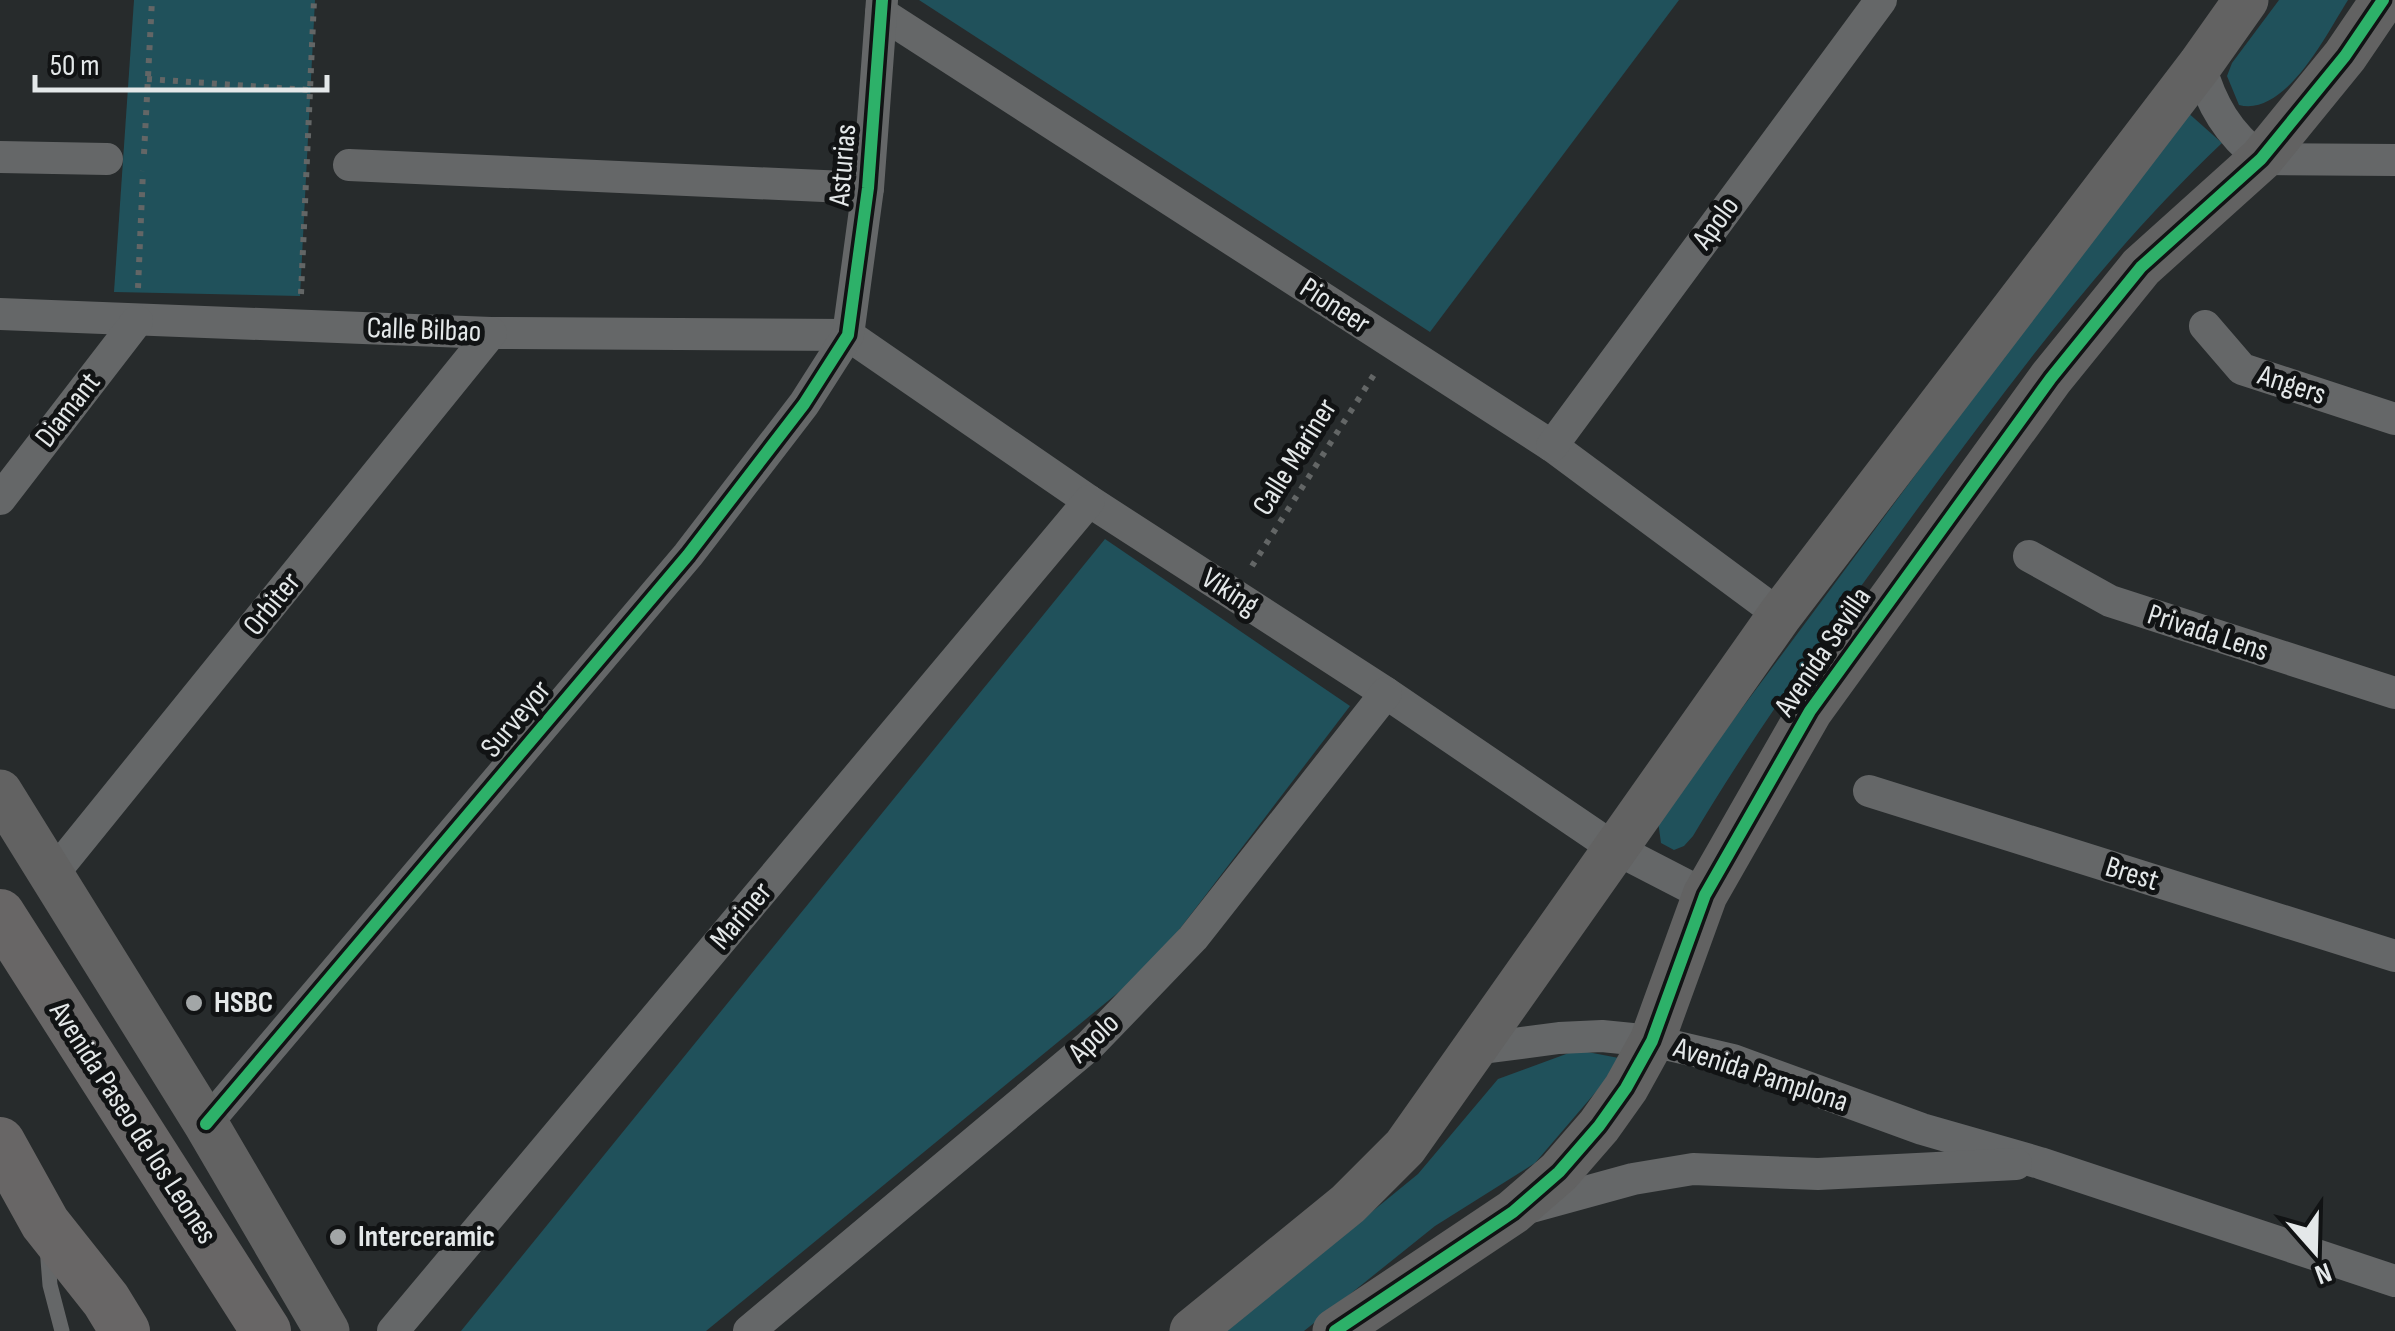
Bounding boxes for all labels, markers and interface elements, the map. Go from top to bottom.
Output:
scale bar [35,30,328,92]
text: 50 m [50,48,99,84]
street label: Asturias [821,123,865,208]
street label: Apolo [1684,190,1747,257]
street label: Pioneer [1293,270,1377,342]
street label: Calle Bilbao [366,310,482,350]
street label: Angers [2253,357,2330,413]
street label: Diamant [28,365,108,455]
street label: Calle Mariner [1245,392,1345,522]
street label: Viking [1195,560,1265,624]
street label: Orbiter [236,565,309,643]
street label: Avenida Sevilla [1766,581,1879,724]
street label: Privada Lens [2143,597,2273,669]
street label: Surveyor [473,673,559,765]
street label: Brest [2101,849,2163,899]
street label: Mariner [702,875,780,957]
place label: HSBC [214,985,273,1021]
marker: HSBC [183,992,205,1014]
street label: Avenida Paseo de los Leones [41,995,225,1251]
street label: Apolo [1061,1005,1127,1071]
street label: Avenida Pamplona [1668,1030,1853,1120]
north arrow [2265,1201,2365,1301]
place label: Interceramic [358,1219,495,1255]
marker: Interceramic [327,1226,349,1248]
text: N [2310,1255,2336,1291]

